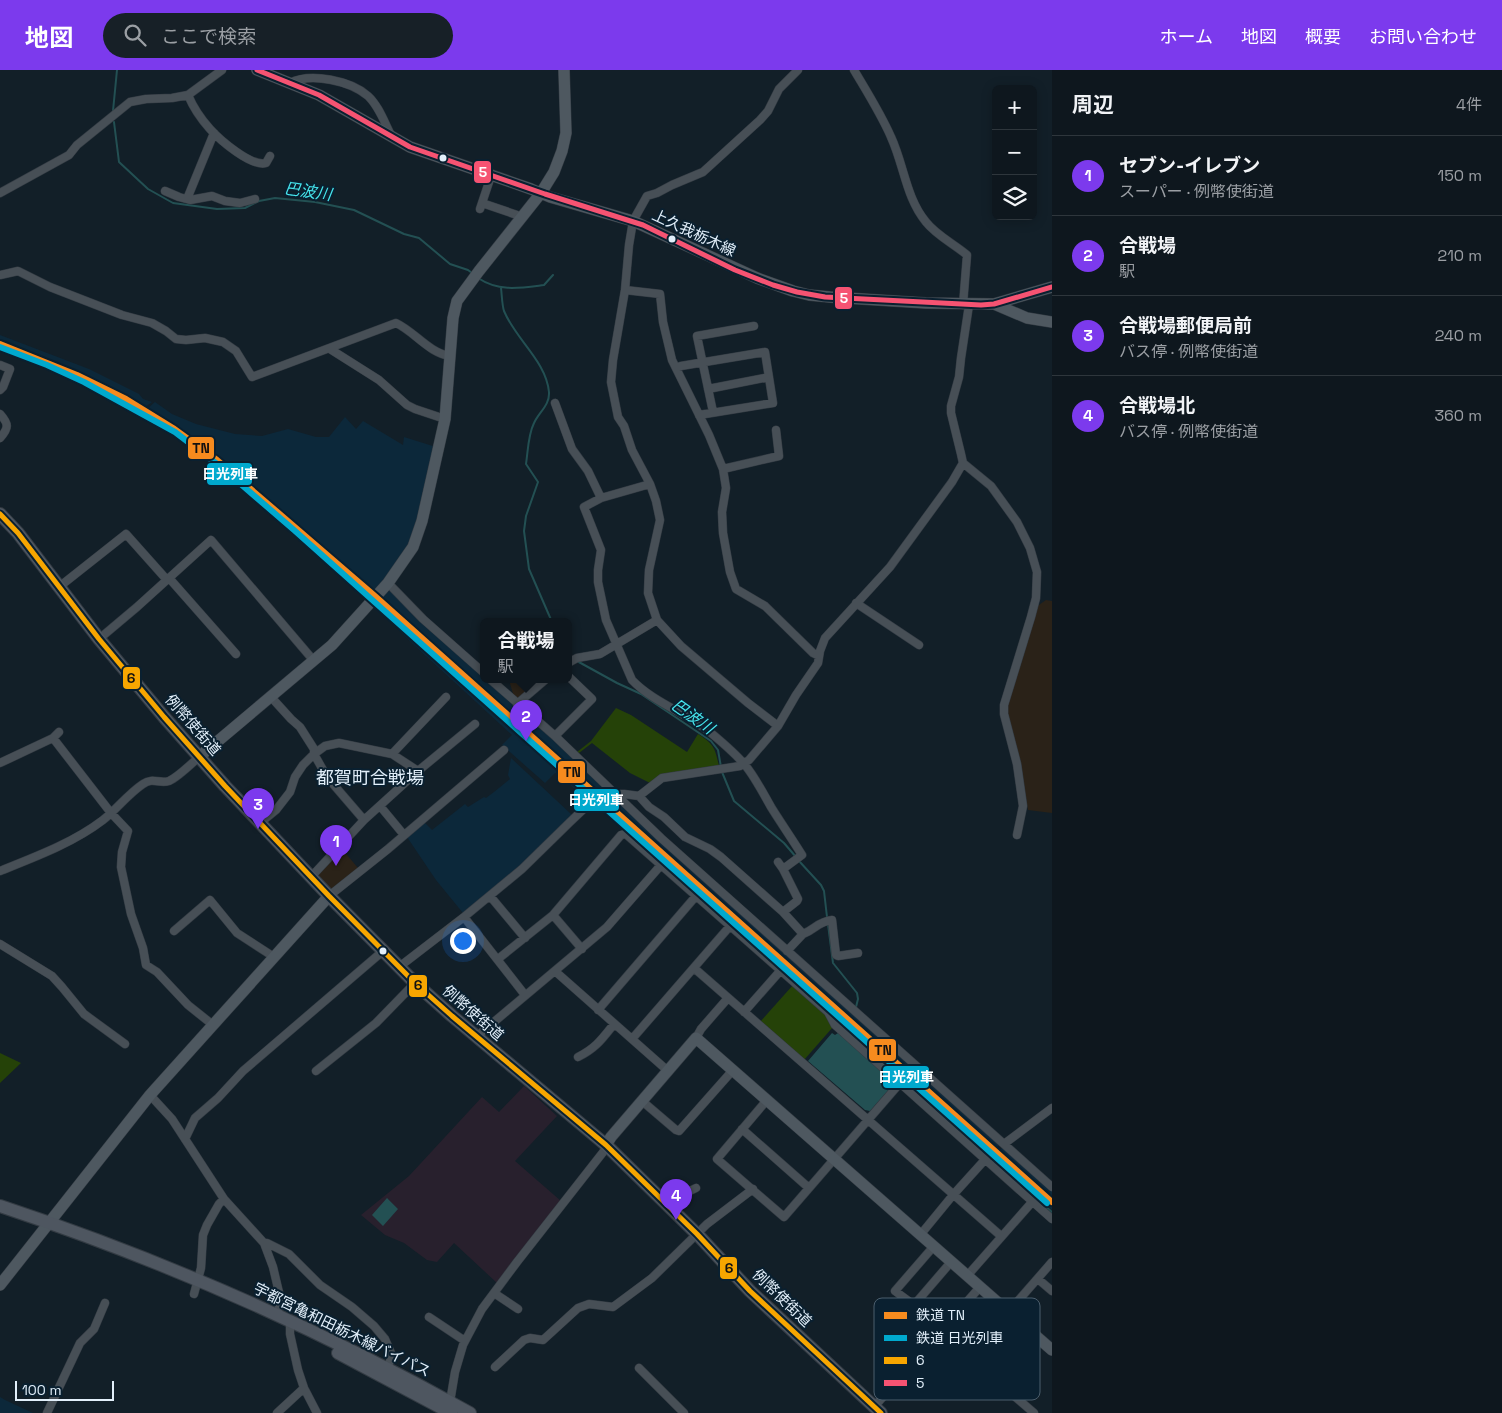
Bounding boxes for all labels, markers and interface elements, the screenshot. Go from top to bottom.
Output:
search box [103,13,453,58]
icon: search [121,21,149,49]
text: 地図 [25,22,73,53]
text: ここで検索 [161,24,256,49]
text: ホーム [1160,25,1213,48]
text: 地図 [1241,25,1277,48]
text: 概要 [1305,25,1341,48]
text: お問い合わせ [1369,25,1477,48]
map controls [992,85,1037,220]
button: + [992,85,1037,130]
text: 周辺 [1072,91,1114,118]
text: 4件 [1456,94,1482,115]
button: − [992,130,1037,175]
unlabelled marker [438,153,448,163]
text: セブン-イレブン [1119,153,1260,178]
line badge: 5 [473,160,492,184]
text: 5 [479,163,487,181]
text: 1 [1084,165,1092,186]
text: 150 m [1438,165,1482,186]
button: layers [992,175,1037,220]
water label: 巴波川 [283,178,335,206]
text: スーパー · 例幣使街道 [1119,181,1274,202]
street label: 上久我栃木線 [649,205,739,260]
text: 合戦場 [1119,233,1176,258]
unlabelled marker [667,234,677,244]
text: 2 [1083,245,1093,266]
text: 210 m [1438,245,1482,266]
text: 駅 [1119,261,1135,282]
line badge: 5 [834,286,853,310]
text: 5 [840,289,848,307]
text: 合戦場郵便局前 [1119,313,1252,338]
text: 3 [1083,325,1093,346]
text: 240 m [1435,325,1482,346]
text: バス停 · 例幣使街道 [1119,341,1258,362]
text: 合戦場北 [1119,393,1195,418]
text: 4 [1083,405,1093,426]
text: 360 m [1434,405,1482,426]
text: バス停 · 例幣使街道 [1119,421,1258,442]
line badge: TN [187,436,215,460]
text: TN [192,439,210,457]
line badge: 日光列車 [206,462,253,486]
text: 日光列車 [202,465,258,483]
popup [480,618,572,683]
text: 合戦場 [497,628,555,653]
text: 駅 [497,656,514,677]
line badge: 6 [122,666,141,690]
text: 6 [127,669,136,687]
street label: 例幣使街道 [162,690,225,759]
water label: 巴波川 [667,694,720,740]
pin: 2 [510,700,542,741]
line badge: TN [557,760,586,784]
text: TN [563,763,581,781]
district label: 都賀町合戦場 [316,766,424,789]
pin: 3 [242,788,274,829]
line badge: 日光列車 [573,788,620,812]
text: 日光列車 [568,791,624,809]
pin: 1 [320,825,352,866]
your location [450,928,476,954]
unlabelled marker [378,946,388,956]
line badge: 6 [408,974,428,998]
text: 6 [414,976,423,994]
street label: 例幣使街道 [439,981,508,1044]
line badge: TN [868,1038,897,1062]
text: TN [874,1041,892,1059]
line badge: 日光列車 [882,1065,930,1089]
text: 日光列車 [878,1068,934,1086]
pin: 4 [660,1179,692,1220]
line badge: 6 [719,1256,738,1280]
text: 6 [725,1259,734,1277]
street label: 例幣使街道 [749,1265,816,1331]
street label: 宇都宮亀和田栃木線バイパス [251,1278,434,1381]
legend [874,1298,1040,1400]
text: 鉄道 TN [916,1306,965,1324]
text: 鉄道 日光列車 [916,1329,1004,1347]
text: 6 [916,1351,925,1369]
text: 5 [916,1374,924,1392]
scale bar [15,1378,114,1401]
text: 100 m [22,1381,61,1399]

